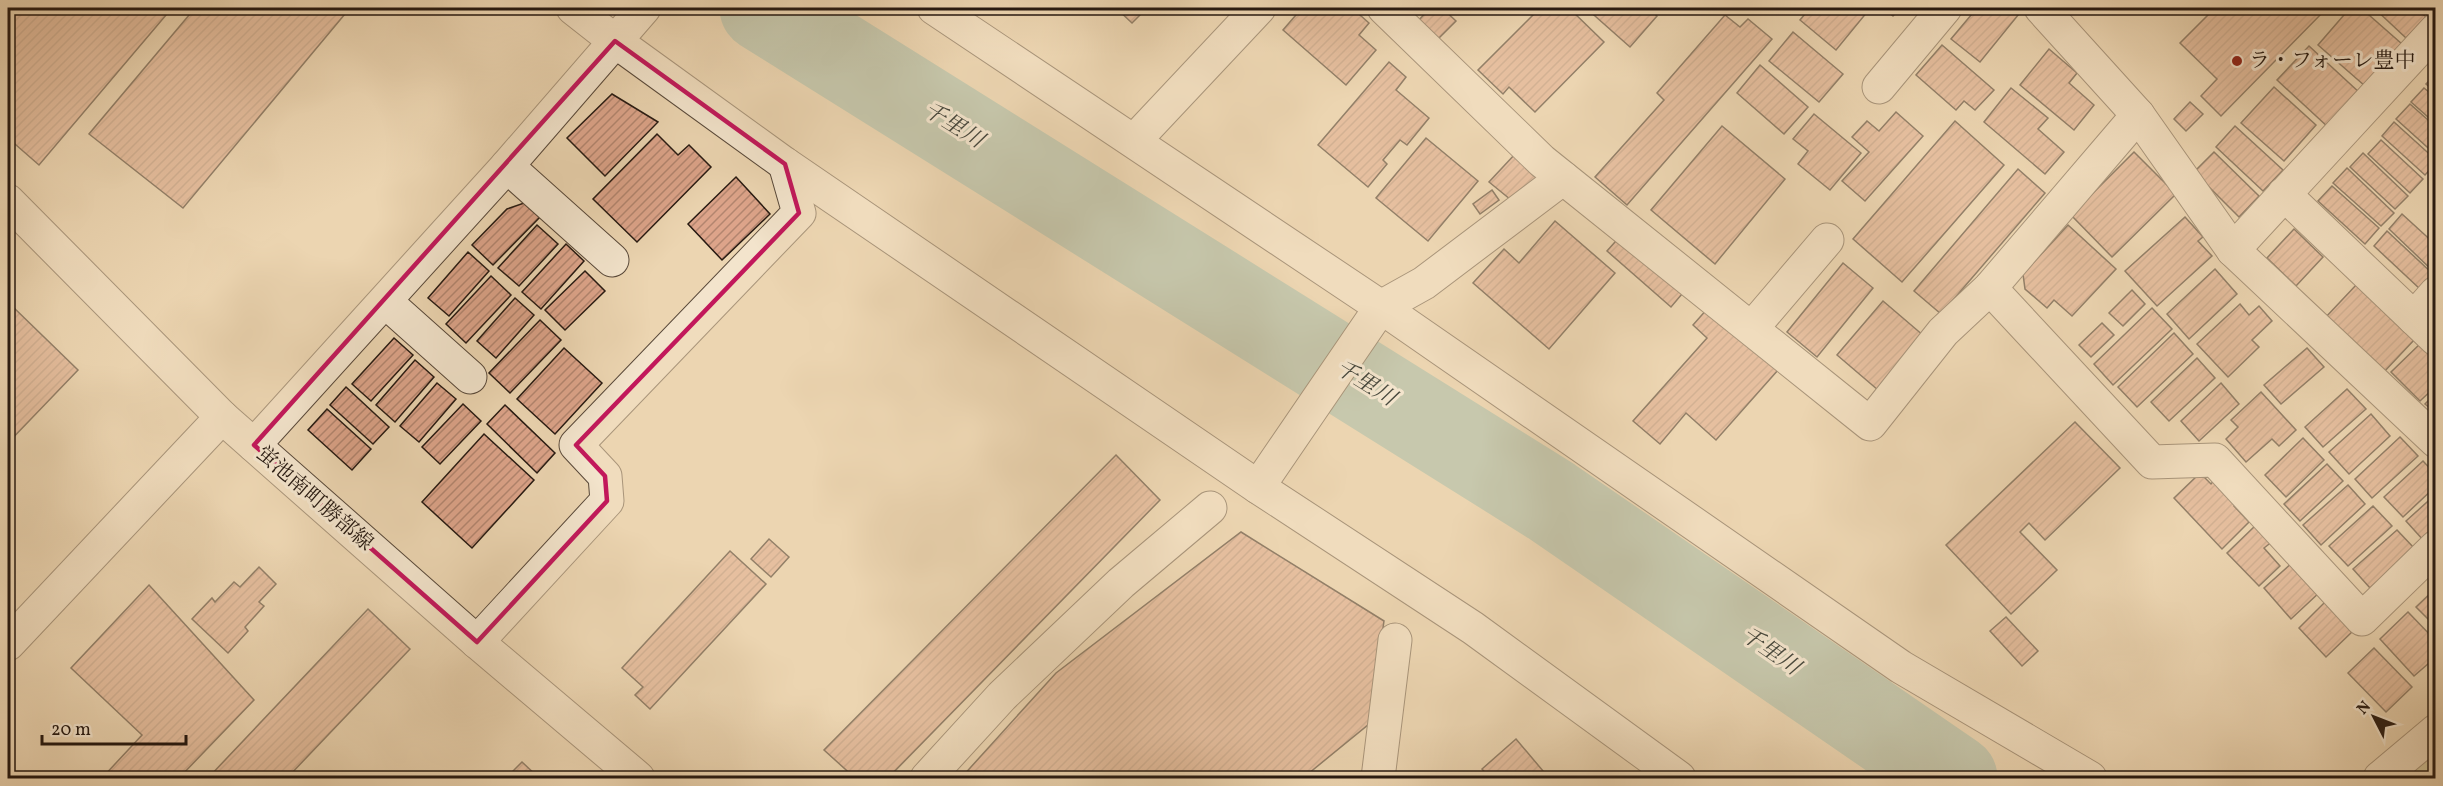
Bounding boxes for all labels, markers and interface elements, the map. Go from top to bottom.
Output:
place label: ラ・フォーレ豊中 [2249,47,2416,76]
marker: ラ・フォーレ豊中 [2230,54,2244,68]
water label: 千里川 [917,95,991,158]
water label: 千里川 [1329,353,1403,416]
street label: 蛍池南町勝部線 [249,440,379,558]
water label: 千里川 [1734,620,1808,685]
north arrow [2344,687,2404,747]
text: N [2352,696,2377,720]
scale bar [42,708,186,746]
text: 20 m [51,718,91,743]

